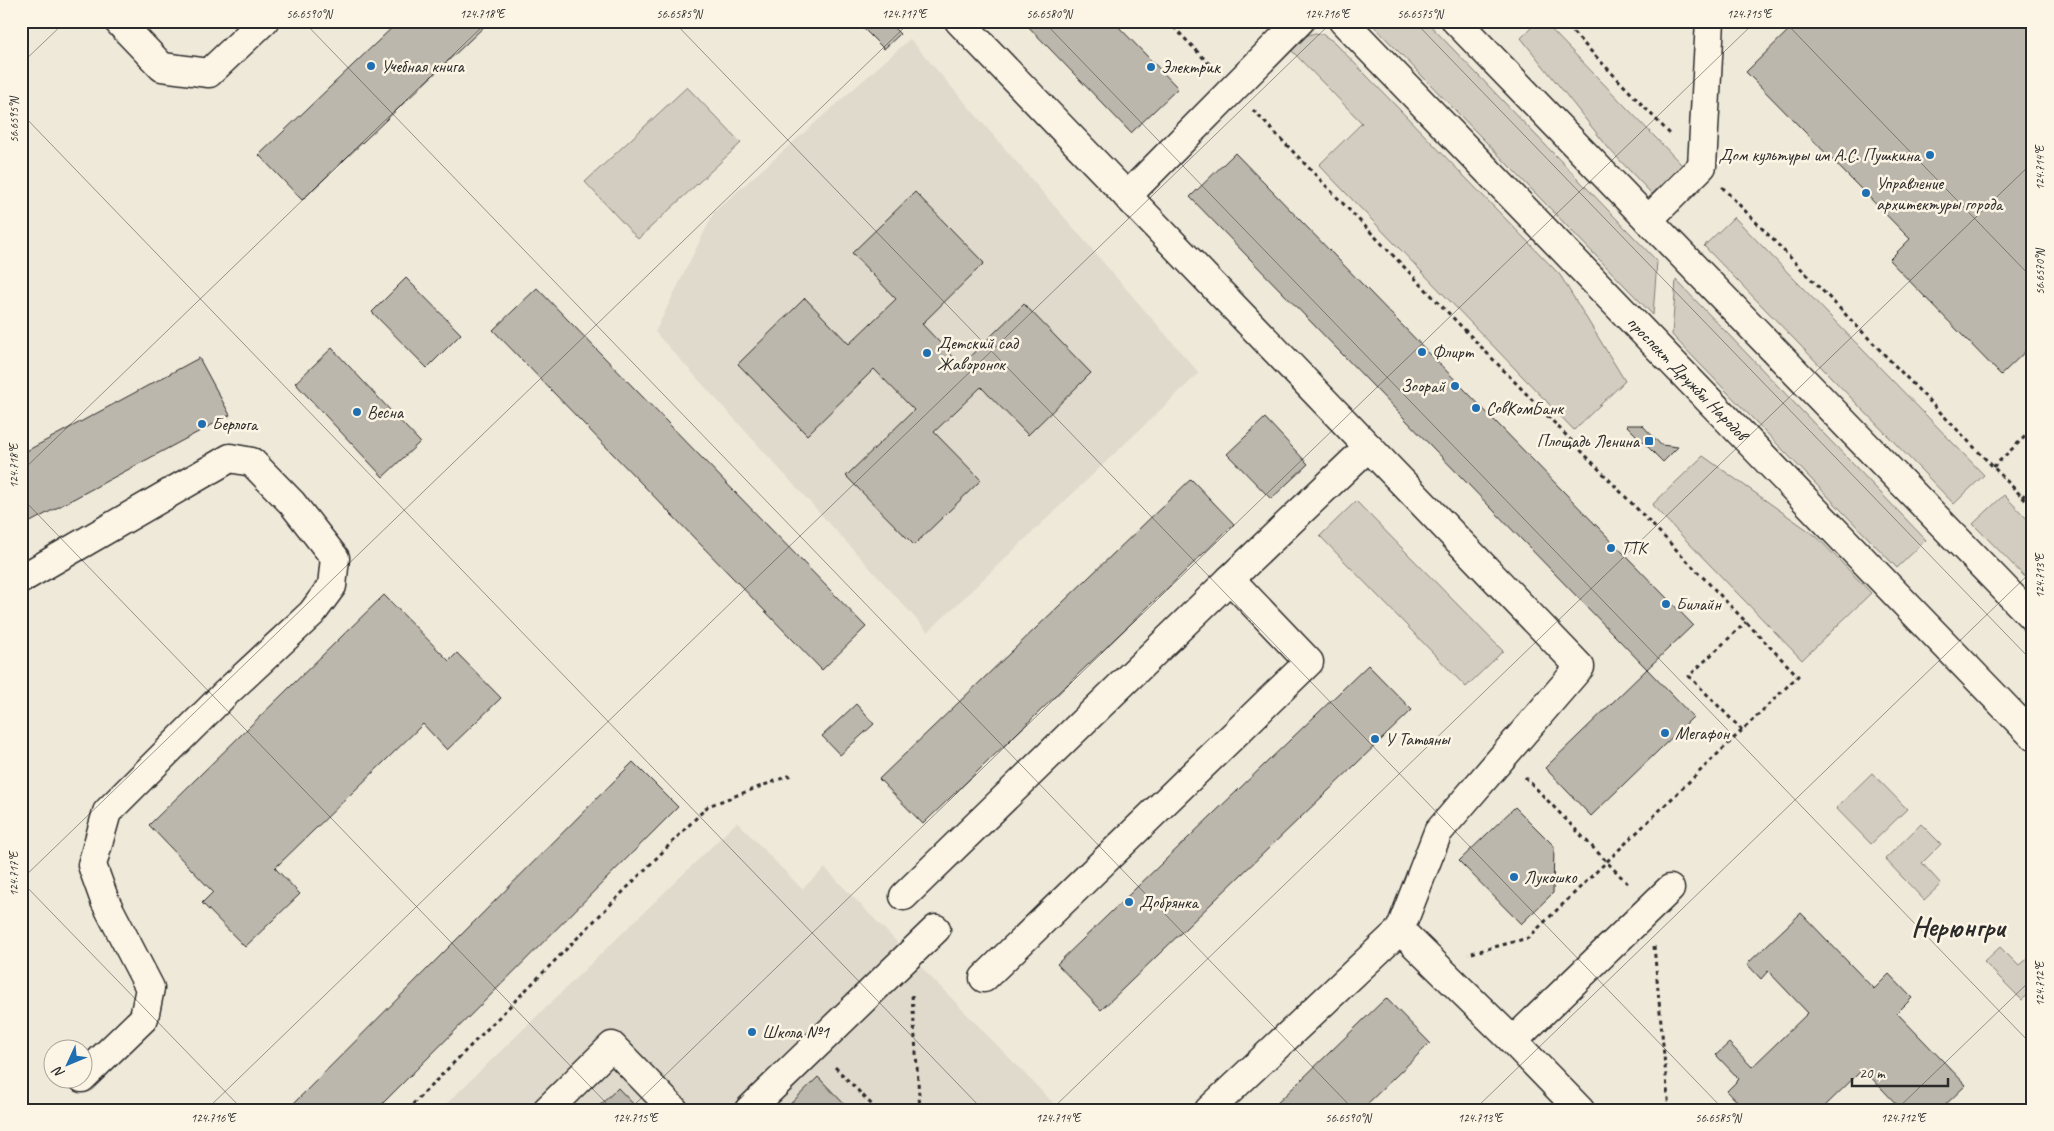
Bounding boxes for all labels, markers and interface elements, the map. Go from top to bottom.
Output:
text: 56.6590°N [286,6,333,22]
text: 124.718°E [460,6,506,22]
text: 56.6585°N [656,6,703,22]
text: 124.717°E [882,6,928,22]
text: 56.6580°N [1026,6,1073,22]
text: 124.716°E [1305,6,1351,22]
text: 56.6575°N [1397,6,1444,22]
text: 124.715°E [1727,6,1773,22]
place label: Учебная книга [381,55,465,77]
place label: Электрик [1161,56,1221,78]
marker: Учебная книга [365,60,377,72]
marker: Электрик [1145,61,1157,73]
text: 56.6595°N [6,96,22,143]
place label: Дом культуры им А.С. Пушкина [1719,144,1922,166]
text: 124.714°E [2032,144,2048,190]
marker: Дом культуры им А.С. Пушкина [1924,149,1936,161]
place label: Управление архитектуры города [1876,172,2004,215]
marker: Управление архитектуры города [1860,187,1872,199]
text: 56.6570°N [2032,248,2048,295]
street label: проспект Дружбы Народов [1623,311,1755,447]
place label: Детский сад Жаворонок [937,332,1020,375]
place label: Флирт [1432,341,1475,363]
marker: Флирт [1416,346,1428,358]
marker: Детский сад Жаворонок [921,347,933,359]
place label: Зоорай [1401,375,1446,397]
marker: Зоорай [1449,380,1461,392]
place label: СовКомБанк [1486,397,1565,419]
place label: Весна [367,401,405,423]
marker: СовКомБанк [1470,402,1482,414]
marker: Весна [351,406,363,418]
place label: Берлога [212,413,259,435]
marker: Берлога [196,418,208,430]
place label: Площадь Ленина [1537,430,1641,452]
marker: Площадь Ленина [1643,435,1655,447]
text: 124.718°E [6,442,22,488]
place label: ТТК [1621,537,1649,559]
marker: ТТК [1605,542,1617,554]
text: 124.713°E [2032,552,2048,598]
place label: Билайн [1676,593,1722,615]
marker: Билайн [1660,598,1672,610]
place label: Мегафон [1675,722,1731,744]
marker: Мегафон [1659,727,1671,739]
place label: У Татьяны [1385,728,1451,750]
marker: У Татьяны [1369,733,1381,745]
text: 124.717°E [6,850,22,896]
place label: Лукошко [1524,866,1578,888]
marker: Лукошко [1508,871,1520,883]
place label: Добрянка [1139,891,1199,913]
marker: Добрянка [1123,896,1135,908]
district label: Нерюнгри [1911,909,2007,944]
text: 124.712°E [2032,960,2048,1006]
place label: Школа №1 [762,1021,830,1043]
marker: Школа №1 [746,1026,758,1038]
north arrow [42,1038,92,1088]
scale bar [1852,1056,1948,1088]
text: N [48,1062,68,1082]
text: 20 m [1859,1064,1886,1083]
text: 124.716°E [191,1110,237,1126]
text: 124.715°E [613,1110,659,1126]
text: 124.714°E [1036,1110,1082,1126]
text: 56.6590°N [1325,1110,1372,1126]
text: 124.713°E [1458,1110,1504,1126]
text: 56.6585°N [1695,1110,1742,1126]
text: 124.712°E [1881,1110,1927,1126]

